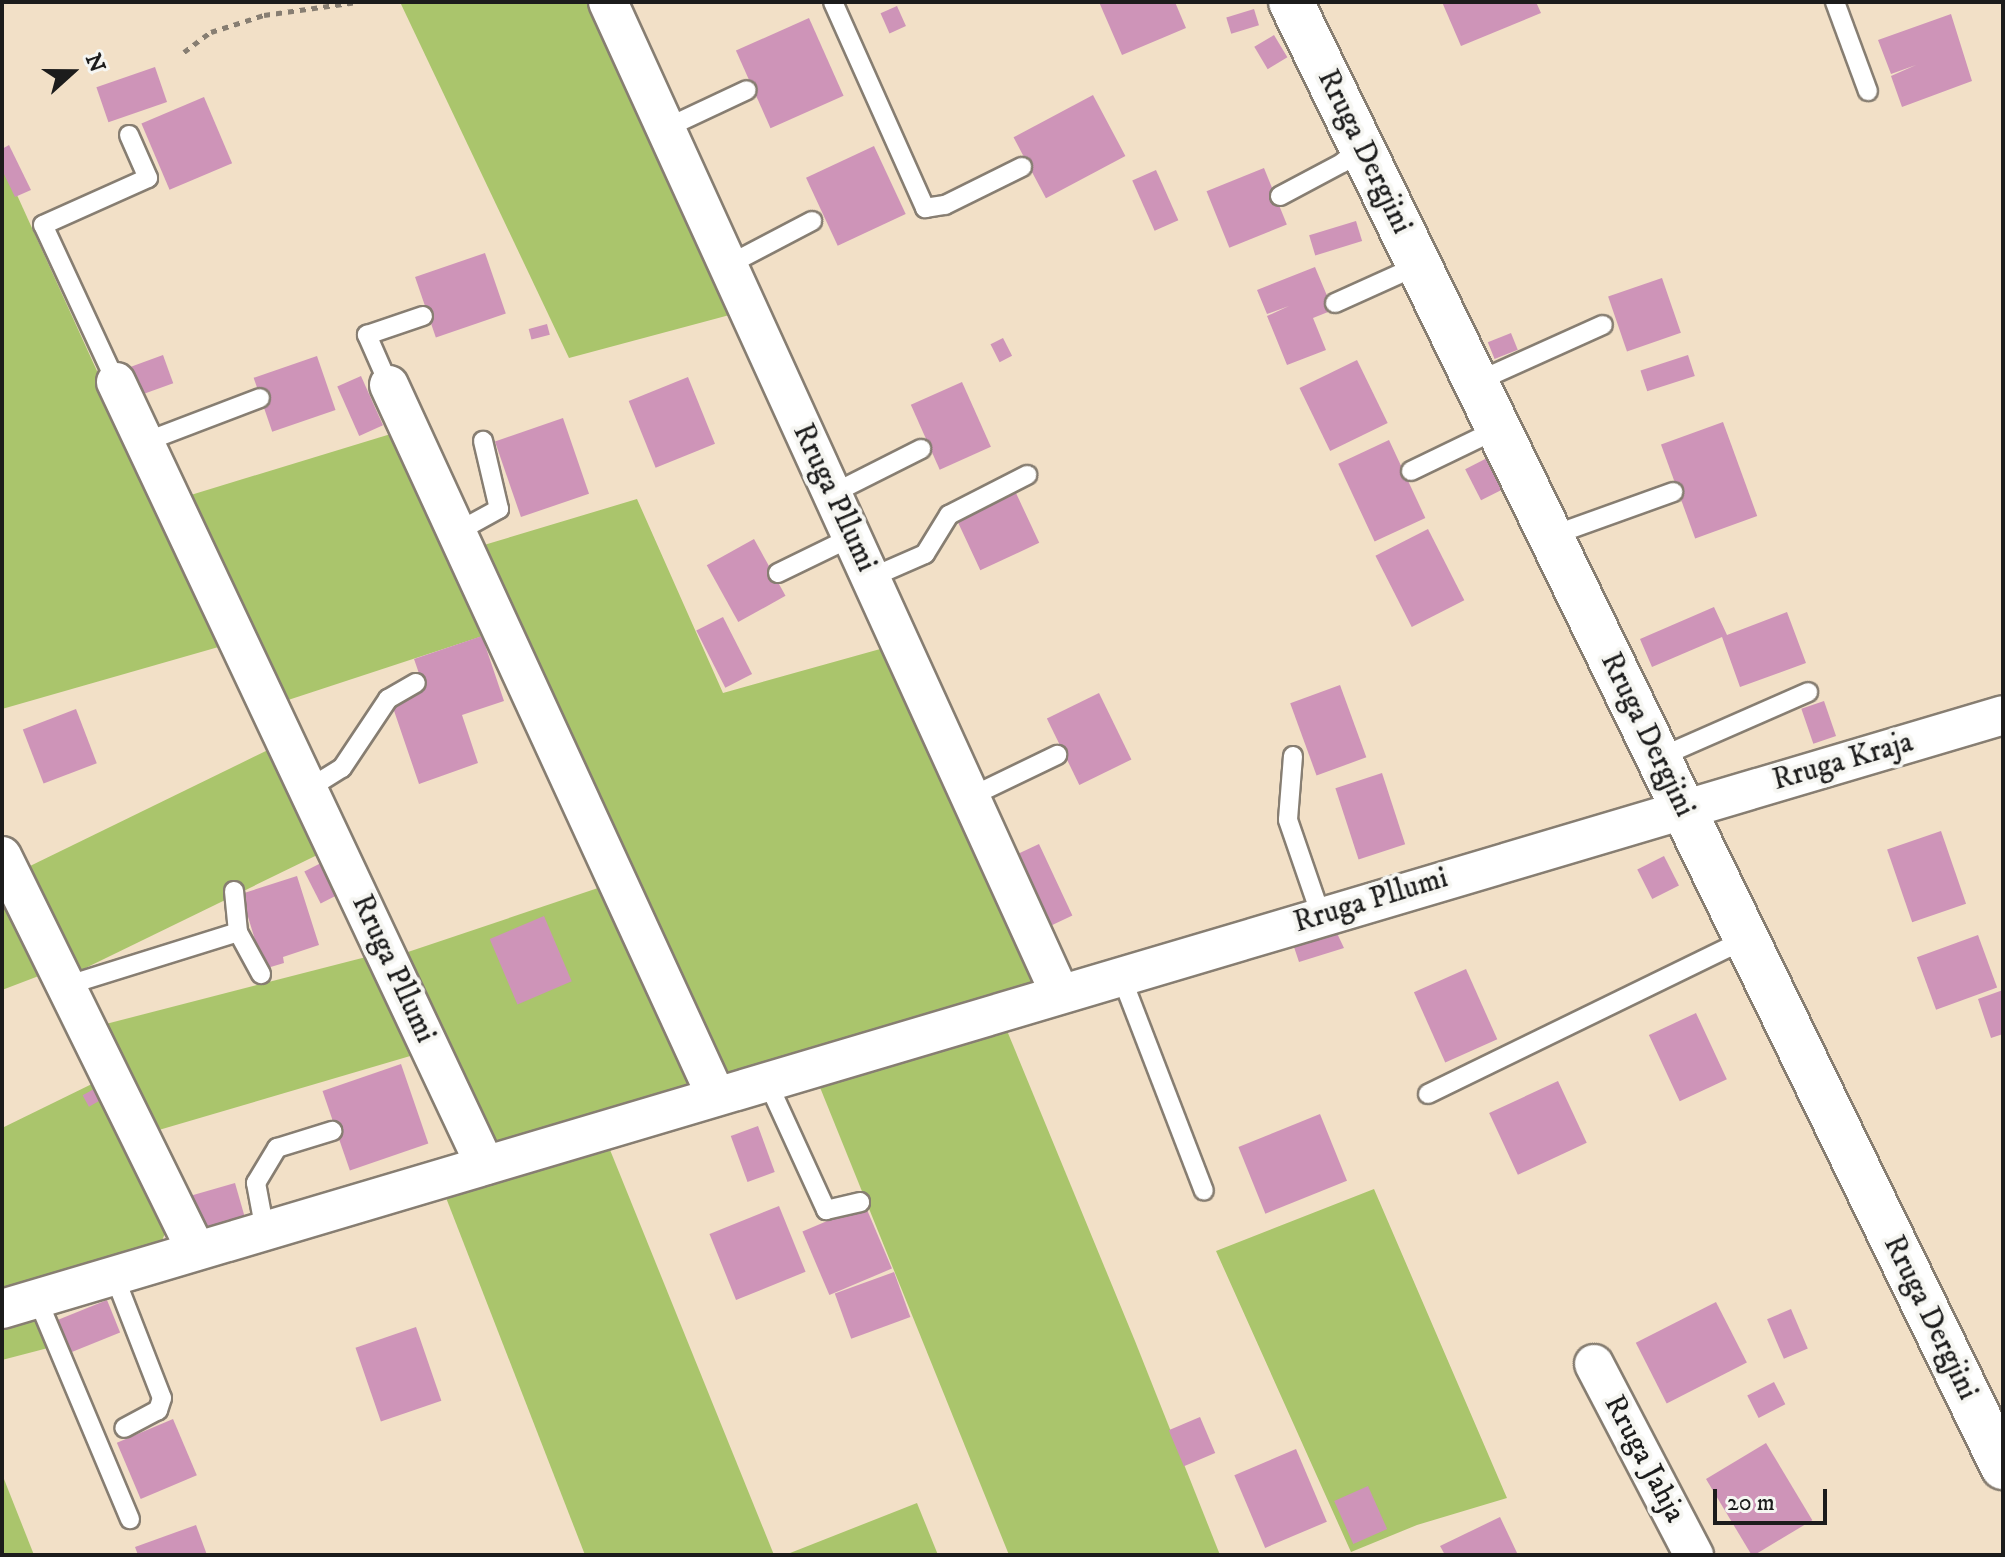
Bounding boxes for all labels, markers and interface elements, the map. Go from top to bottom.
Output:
north arrow [32,32,112,112]
text: N [79,50,111,76]
street label: Rruga Dergjini [1309,64,1419,240]
street label: Rruga Pllumi [784,418,884,578]
street label: Rruga Dergjini [1592,647,1702,823]
street label: Rruga Kraja [1769,725,1917,799]
street label: Rruga Pllumi [1290,860,1452,942]
street label: Rruga Pllumi [343,889,443,1049]
street label: Rruga Dergjini [1875,1230,1985,1406]
street label: Rruga Jahja [1595,1389,1693,1529]
scale bar [1717,1473,1831,1523]
text: 20 m [1727,1488,1775,1518]

